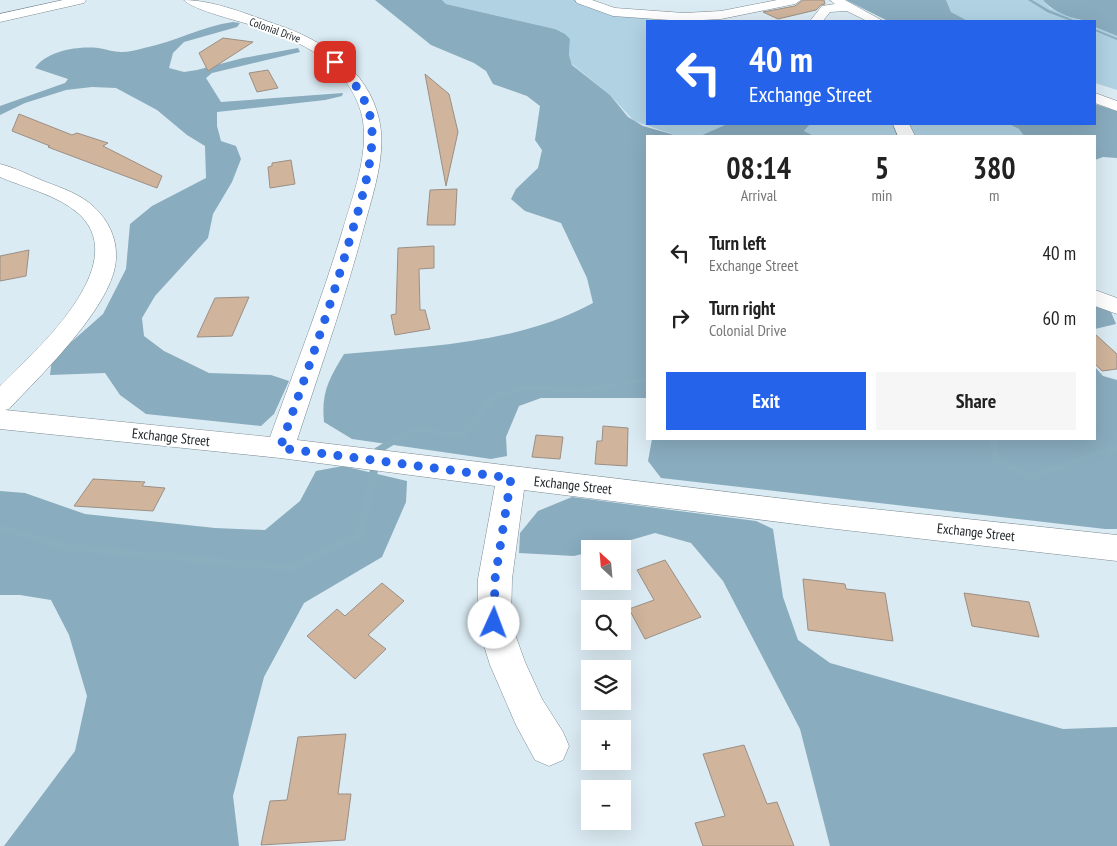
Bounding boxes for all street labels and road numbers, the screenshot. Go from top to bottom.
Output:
street label: Colonial Drive [248,14,303,46]
street label: Exchange Street [131,424,211,450]
street label: Exchange Street [533,472,613,498]
street label: Exchange Street [936,519,1016,545]

